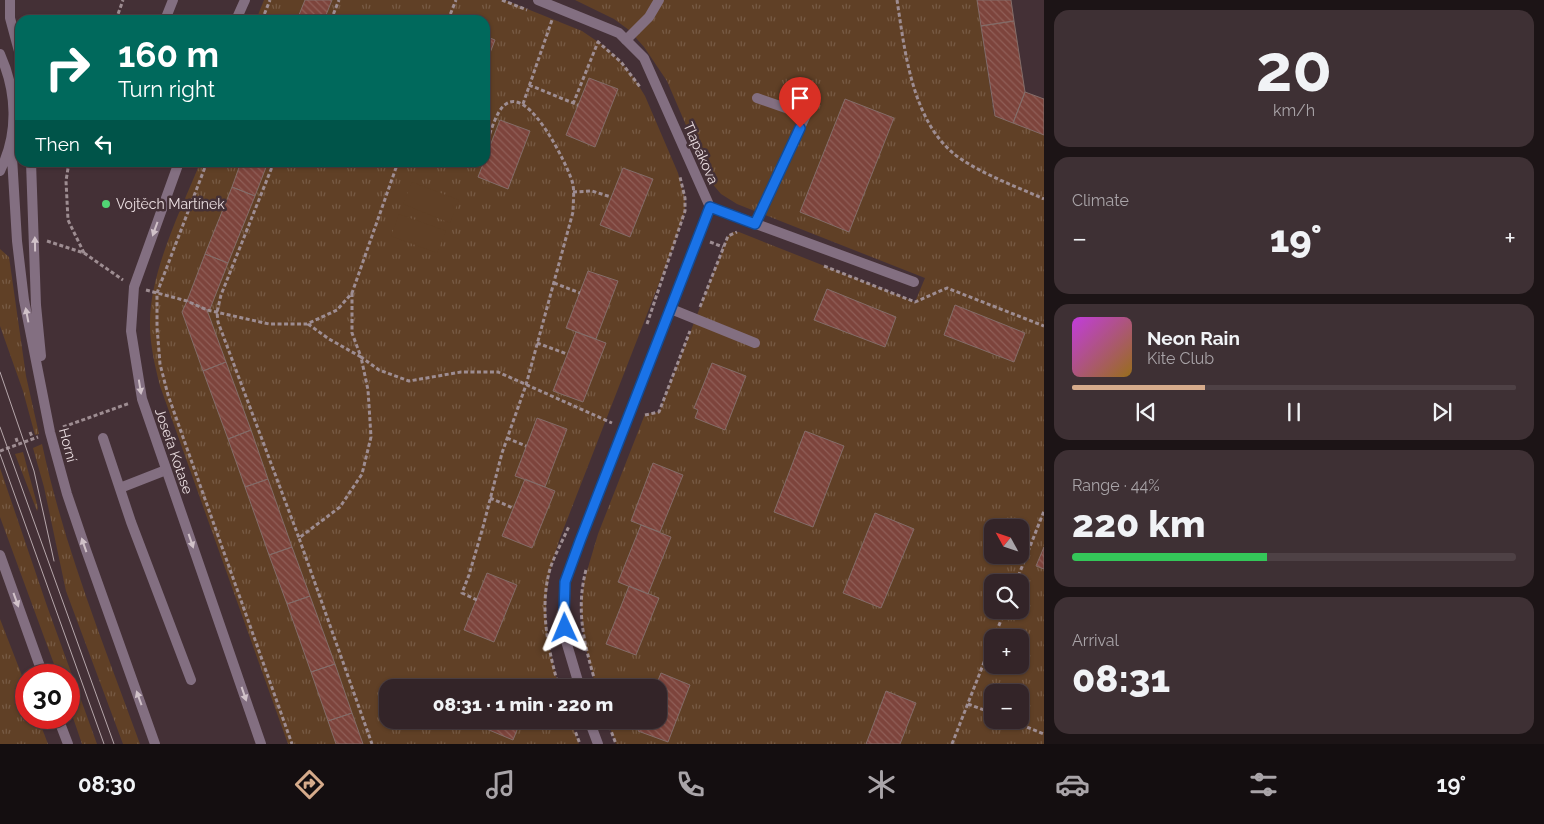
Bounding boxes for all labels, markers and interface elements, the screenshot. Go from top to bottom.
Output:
text: 20 [1256,30,1332,106]
text: 160 m [118,34,219,75]
icon: right [35,35,100,100]
text: Turn right [118,76,215,102]
pin [779,77,821,128]
icon: arrive [786,84,814,112]
text: km/h [1273,101,1315,120]
street label: Tlapákova [680,119,722,187]
icon: left [90,130,118,158]
text: Then [35,133,80,155]
text: Climate [1072,191,1129,210]
place label: Vojtěch Martínek [116,196,225,212]
marker: Vojtěch Martínek [100,198,112,210]
text: 19° [1270,216,1322,261]
one-way arrow [151,221,158,236]
text: − [1072,222,1087,255]
text: + [1504,222,1516,255]
one-way arrow [30,236,38,252]
one-way arrow [22,307,30,323]
text: Neon Rain [1147,327,1240,349]
text: Kite Club [1147,349,1214,368]
one-way arrow [137,379,145,395]
icon: previous [1132,398,1160,426]
icon: pause [1280,398,1308,426]
icon: next [1428,398,1456,426]
street label: Josefa Kotase [152,406,196,496]
street label: Horní [56,426,80,465]
text: Range · 44% [1072,476,1160,495]
text: 220 km [1072,501,1205,546]
north arrow [984,519,1029,564]
map controls [984,519,1029,729]
one-way arrow [187,534,195,549]
one-way arrow [80,537,88,552]
button: search [984,574,1029,619]
one-way arrow [13,593,21,608]
position arrow [538,601,590,653]
button: + [984,629,1029,674]
text: Arrival [1072,631,1119,650]
text: 08:31 [1072,656,1170,701]
speed limit sign: 30 [15,664,80,729]
button: − [984,684,1029,729]
one-way arrow [241,687,248,702]
one-way arrow [135,690,143,705]
text: 08:31 · 1 min · 220 m [433,693,613,715]
icon: directions [292,767,327,802]
icon: music [483,767,518,802]
icon: phone [673,767,708,802]
icon: climate [864,767,899,802]
icon: car [1055,767,1090,802]
icon: filters [1246,767,1281,802]
text: 08:30 [78,771,136,797]
text: 19° [1437,771,1466,797]

